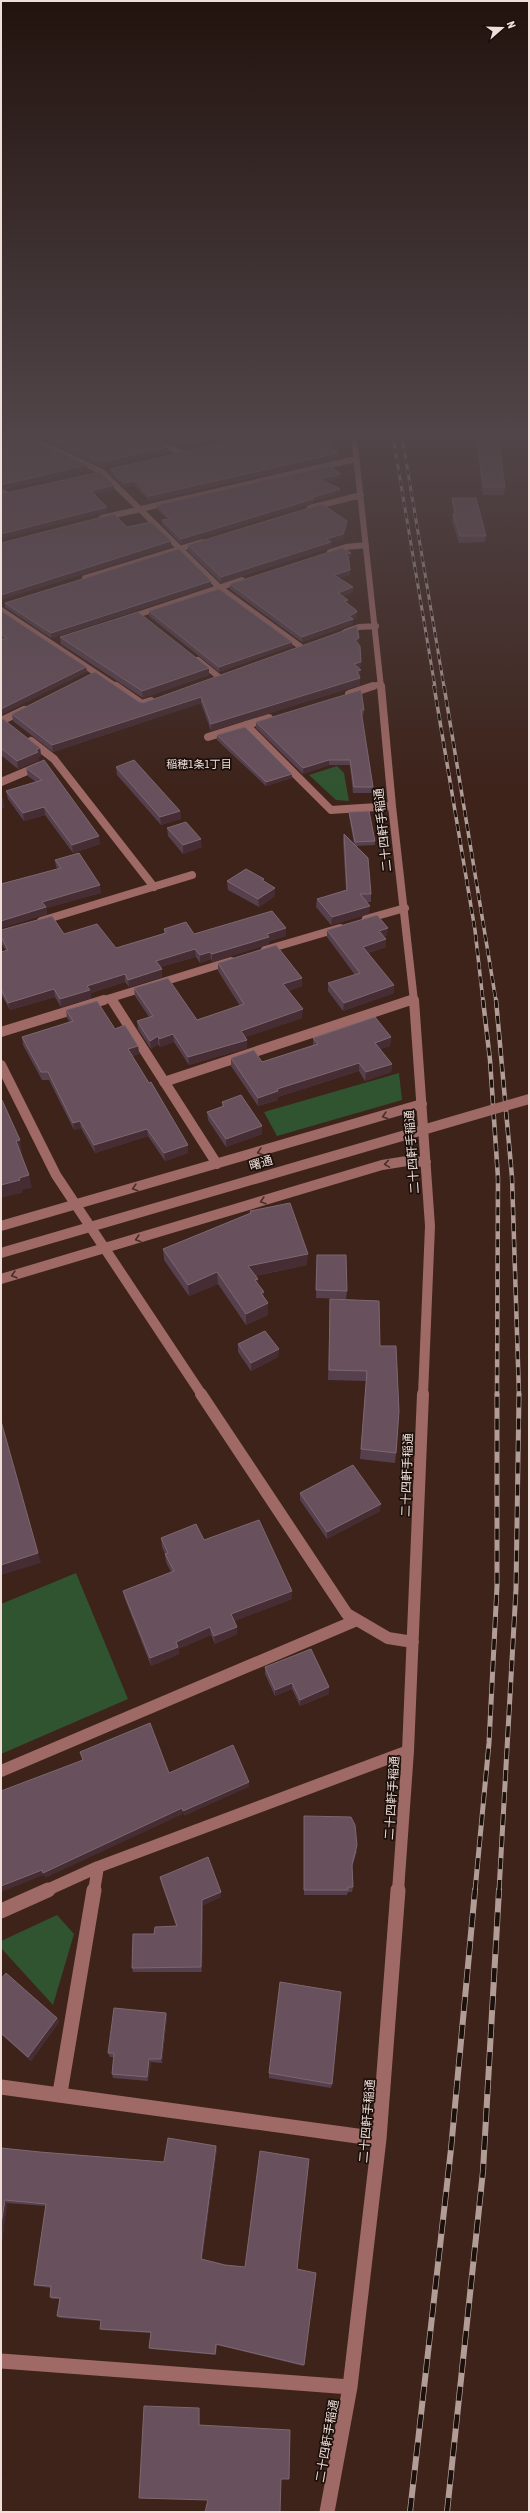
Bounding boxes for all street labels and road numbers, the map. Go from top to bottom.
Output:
street label: 二十四軒手稲通 [372,787,394,873]
street label: 二十四軒手稲通 [402,1110,422,1194]
street label: 曙通 [248,1153,274,1173]
street label: 二十四軒手稲通 [399,1433,415,1517]
street label: 二十四軒手稲通 [382,1756,402,1840]
street label: 二十四軒手稲通 [356,2079,378,2163]
street label: 二十四軒手稲通 [313,2398,341,2484]

